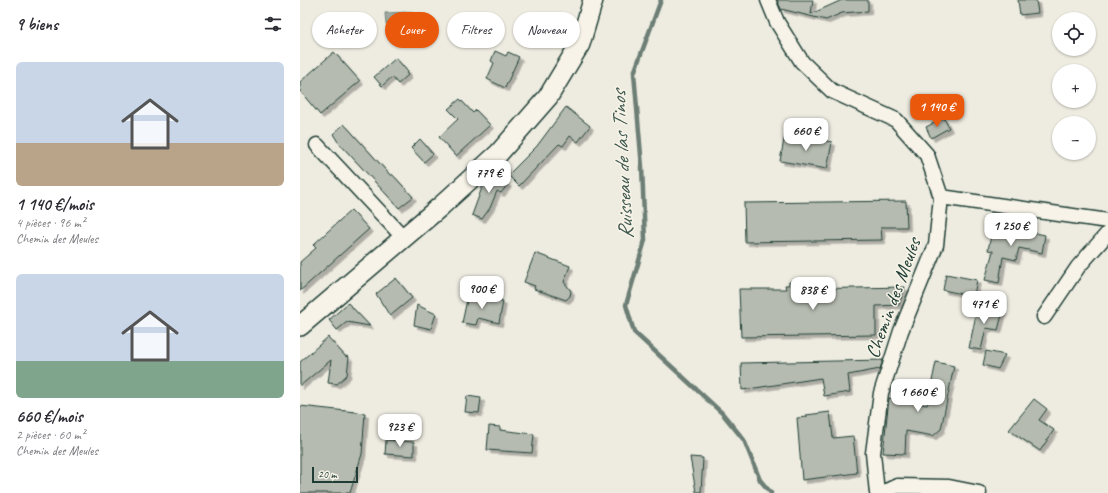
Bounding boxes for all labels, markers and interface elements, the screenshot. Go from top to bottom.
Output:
chip: Acheter [312,12,377,48]
chip: Louer [385,12,439,48]
chip: Filtres [447,12,505,48]
chip: Nouveau [513,12,580,48]
map controls [1052,12,1096,160]
button: locate [1052,12,1096,56]
icon: filters [262,13,284,35]
text: 9 biens [16,14,58,35]
button: + [1052,64,1096,108]
water label: Ruisseau de las Tinos [605,86,639,240]
icon: home [114,88,186,160]
pin: 1 140 € [900,94,974,128]
text: 1 140 € [919,99,955,115]
button: − [1052,116,1096,160]
pin: 660 € [778,118,834,152]
text: 660 € [792,123,820,139]
pin: 779 € [461,160,517,194]
text: 779 € [476,165,502,181]
text: 1 140 €/mois [16,194,94,215]
pin: 1 250 € [974,213,1048,247]
text: 4 pièces · 96 m² [16,215,85,231]
text: 1 250 € [993,218,1029,234]
text: Chemin des Meules [16,231,98,247]
street label: Chemin des Meules [860,232,927,362]
pin: 900 € [454,276,510,310]
pin: 838 € [785,277,841,311]
text: 900 € [469,281,495,297]
text: 838 € [800,282,826,298]
pin: 471 € [956,291,1012,325]
text: 471 € [971,296,997,312]
icon: home [114,300,186,372]
pin: 1 660 € [881,379,955,413]
text: 1 660 € [900,384,936,400]
text: 660 €/mois [16,406,83,427]
pin: 923 € [372,414,428,448]
text: 923 € [387,419,413,435]
text: 2 pièces · 60 m² [16,427,85,443]
text: Chemin des Meules [16,443,98,459]
scale bar [312,465,358,484]
text: 20 m [318,467,337,481]

